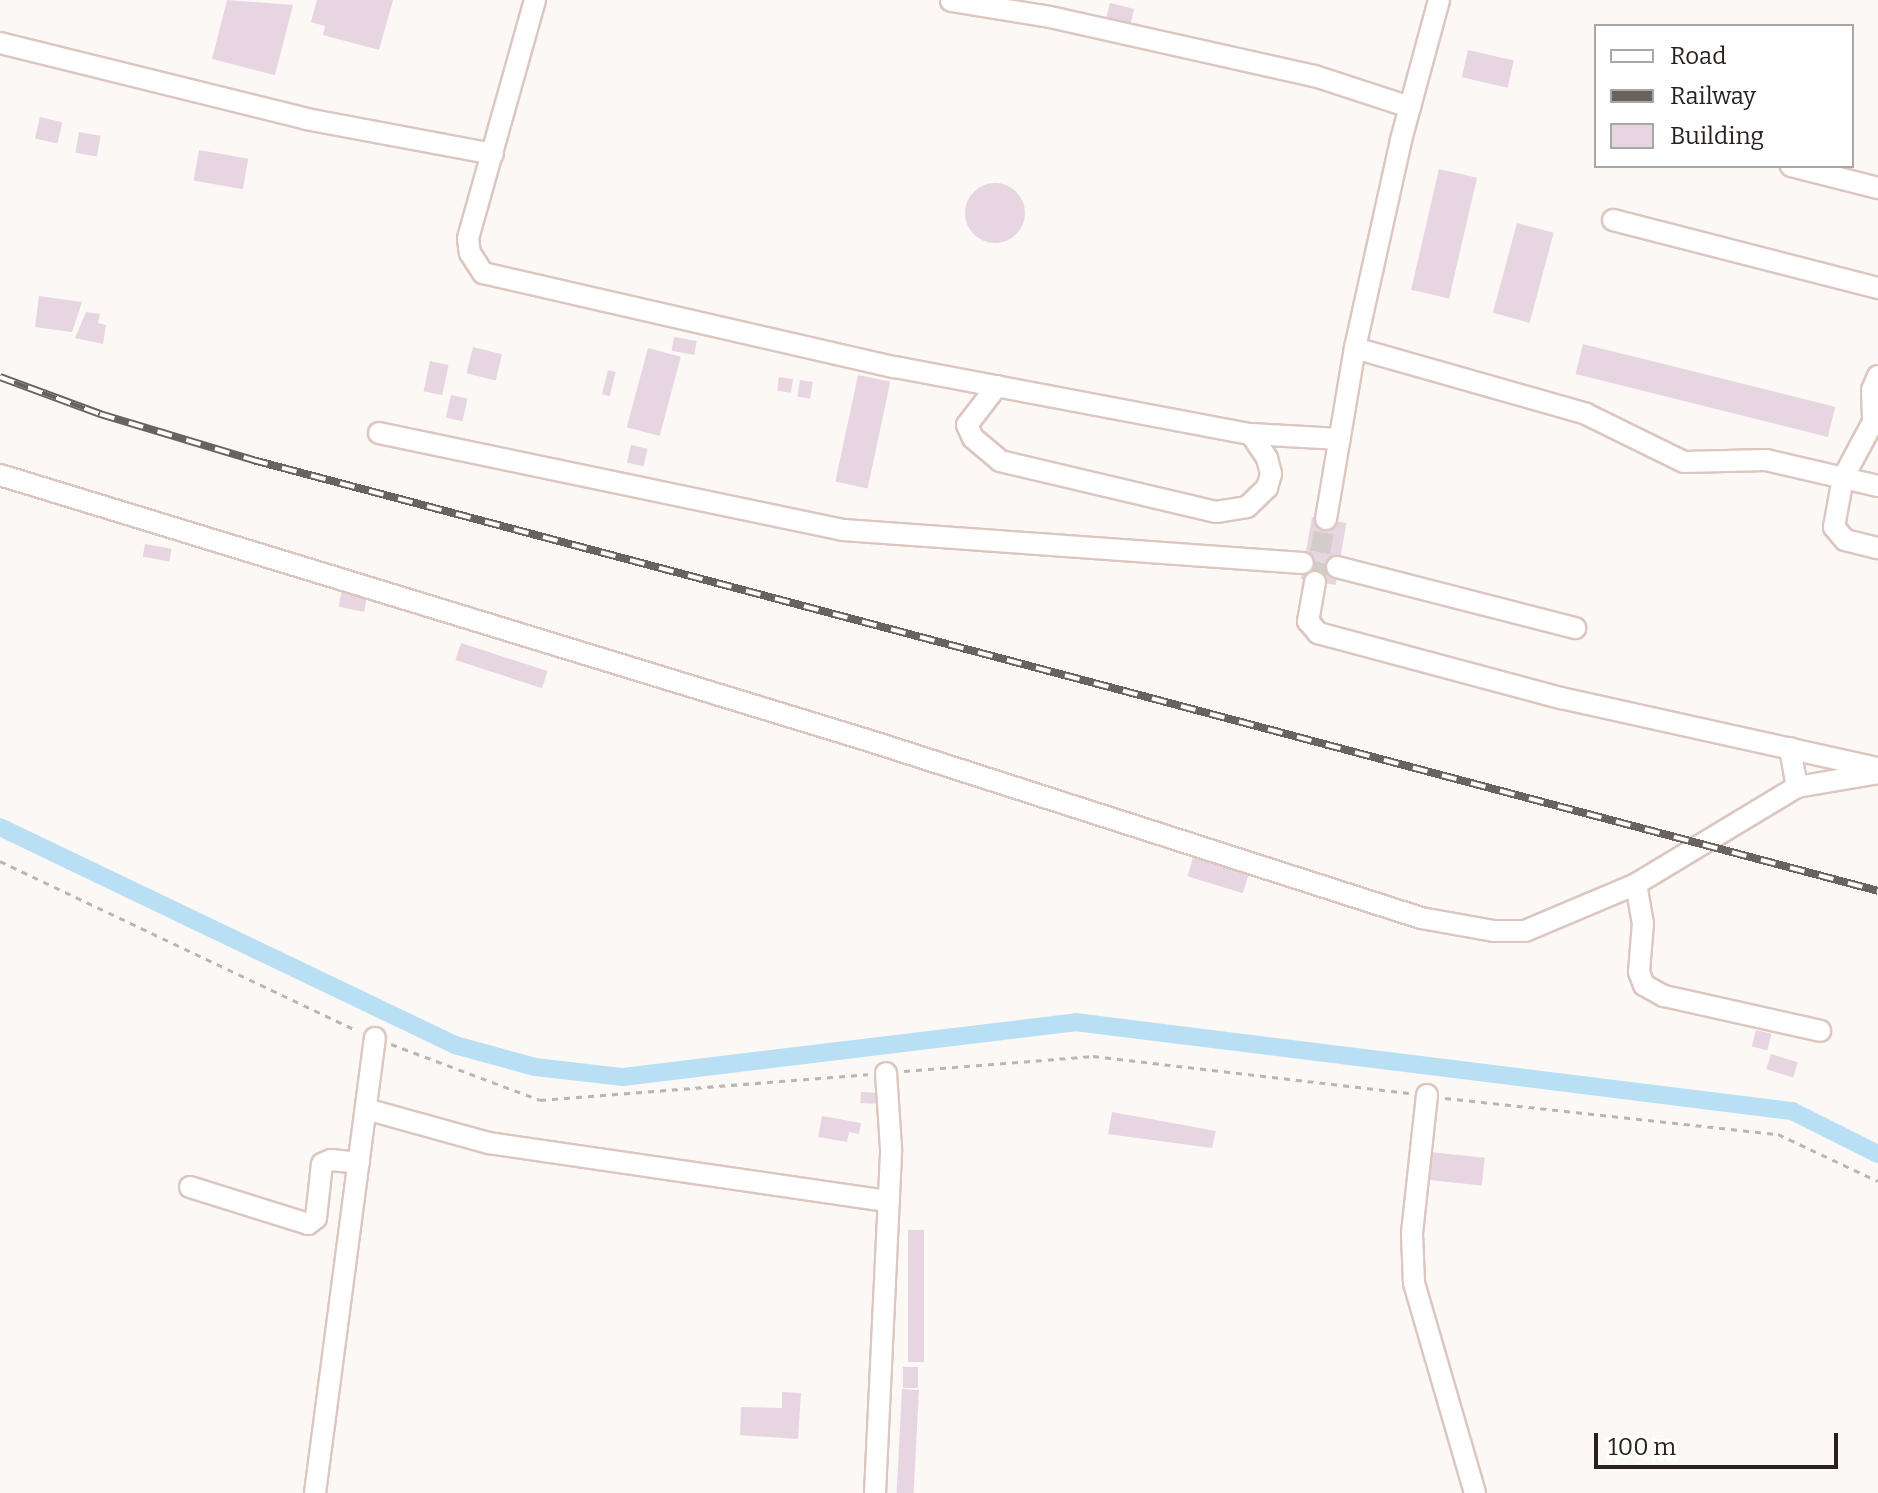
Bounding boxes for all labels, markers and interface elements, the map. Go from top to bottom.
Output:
legend [1594,24,1854,168]
text: Road [1670,42,1726,70]
text: Railway [1670,82,1756,110]
text: Building [1670,122,1764,150]
scale bar [1598,1417,1842,1467]
text: 100 m [1608,1433,1676,1461]

